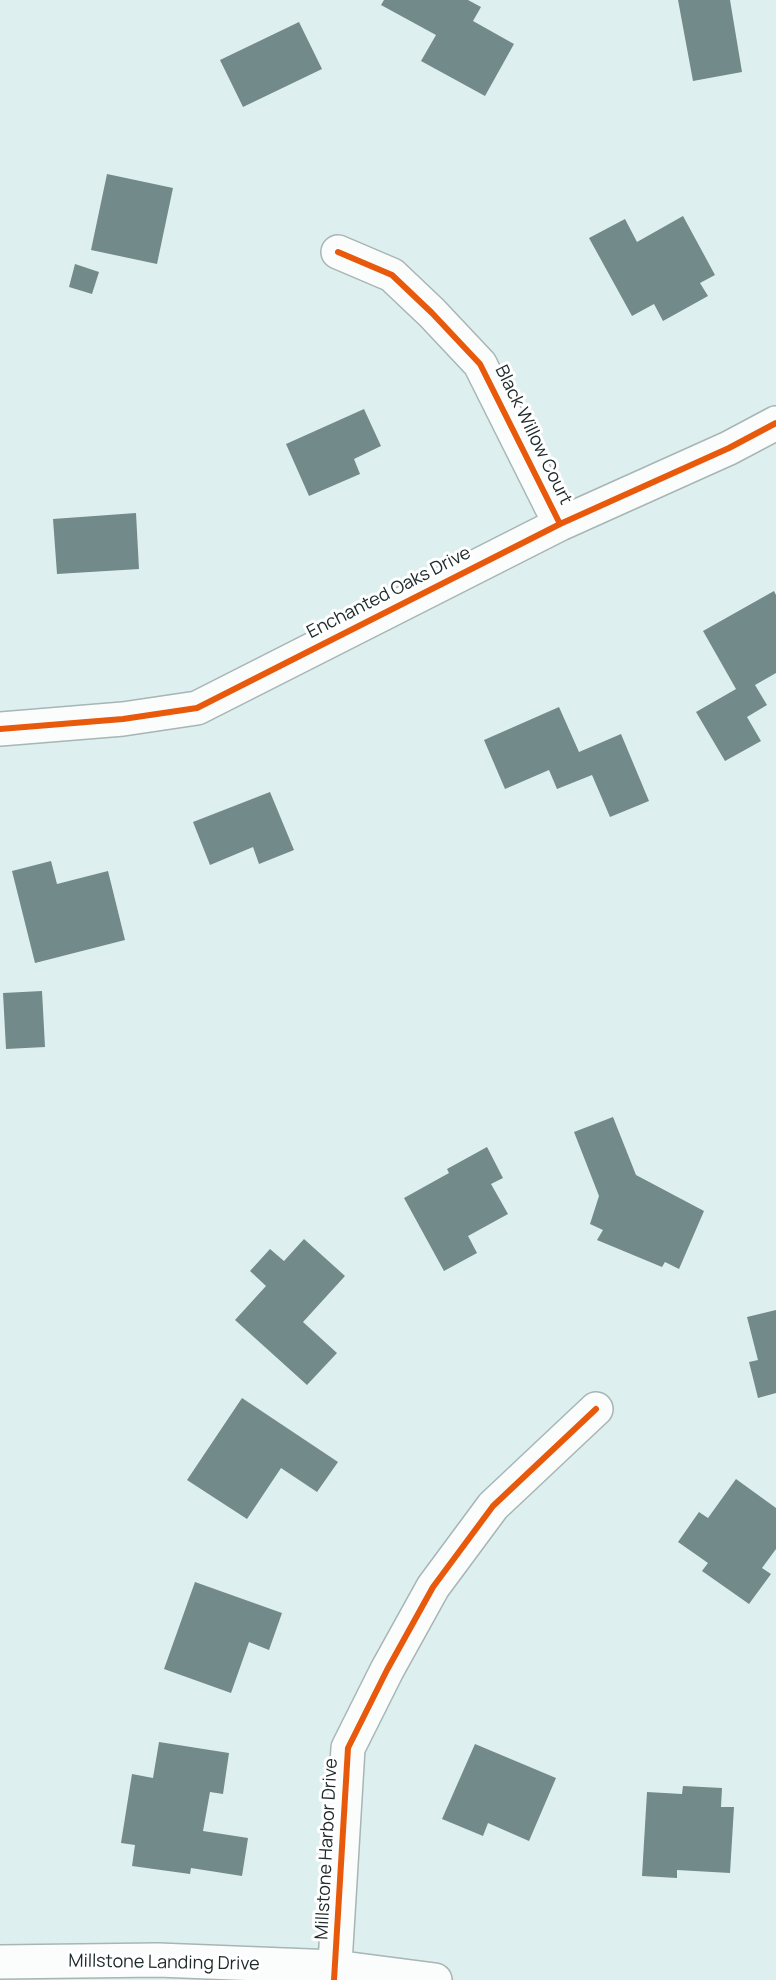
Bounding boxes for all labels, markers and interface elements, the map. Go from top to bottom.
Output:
street label: Black Willow Court [490,362,576,508]
street label: Enchanted Oaks Drive [304,542,474,644]
street label: Millstone Harbor Drive [311,1758,343,1940]
street label: Millstone Landing Drive [68,1951,260,1975]

